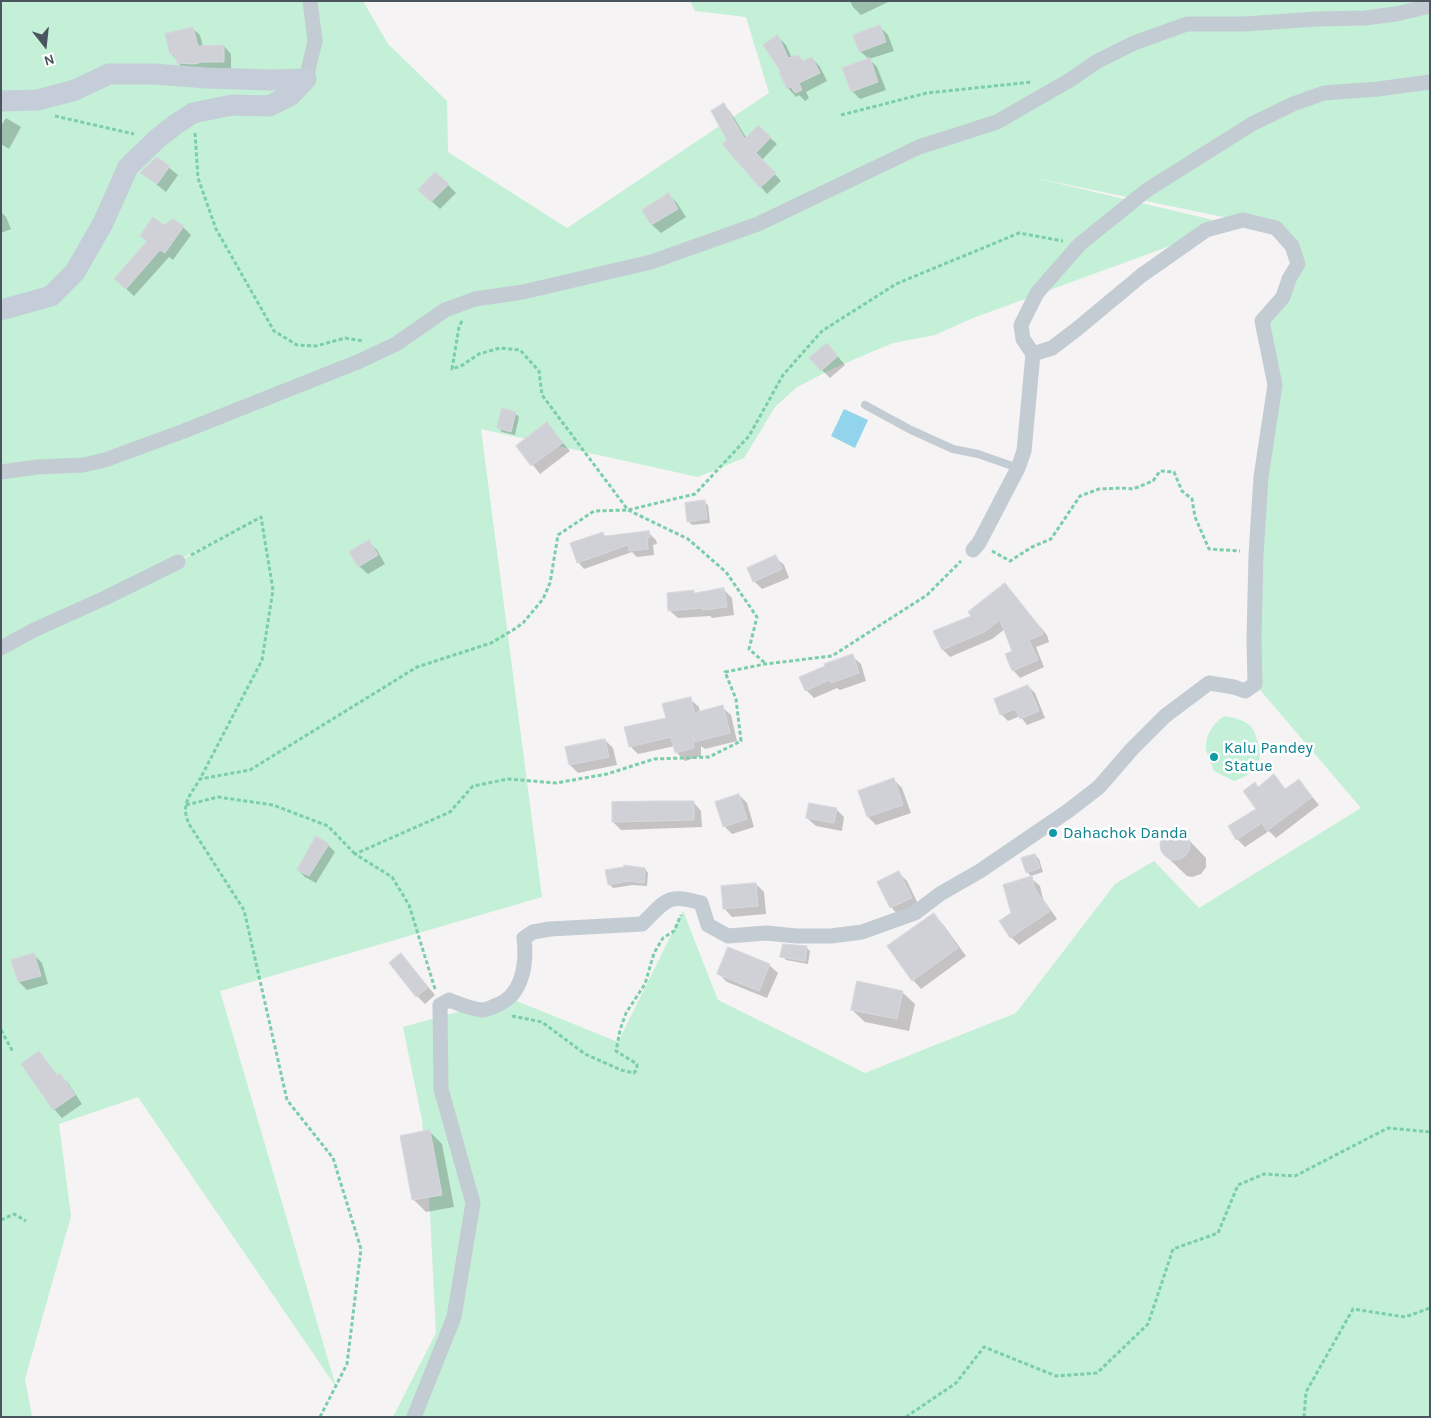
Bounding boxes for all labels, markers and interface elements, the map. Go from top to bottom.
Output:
north arrow [20,20,70,70]
text: N [42,50,56,69]
place label: Kalu Pandey Statue [1224,738,1313,776]
marker: Kalu Pandey Statue [1208,751,1220,763]
place label: Dahachok Danda [1063,823,1188,843]
marker: Dahachok Danda [1047,827,1059,839]

